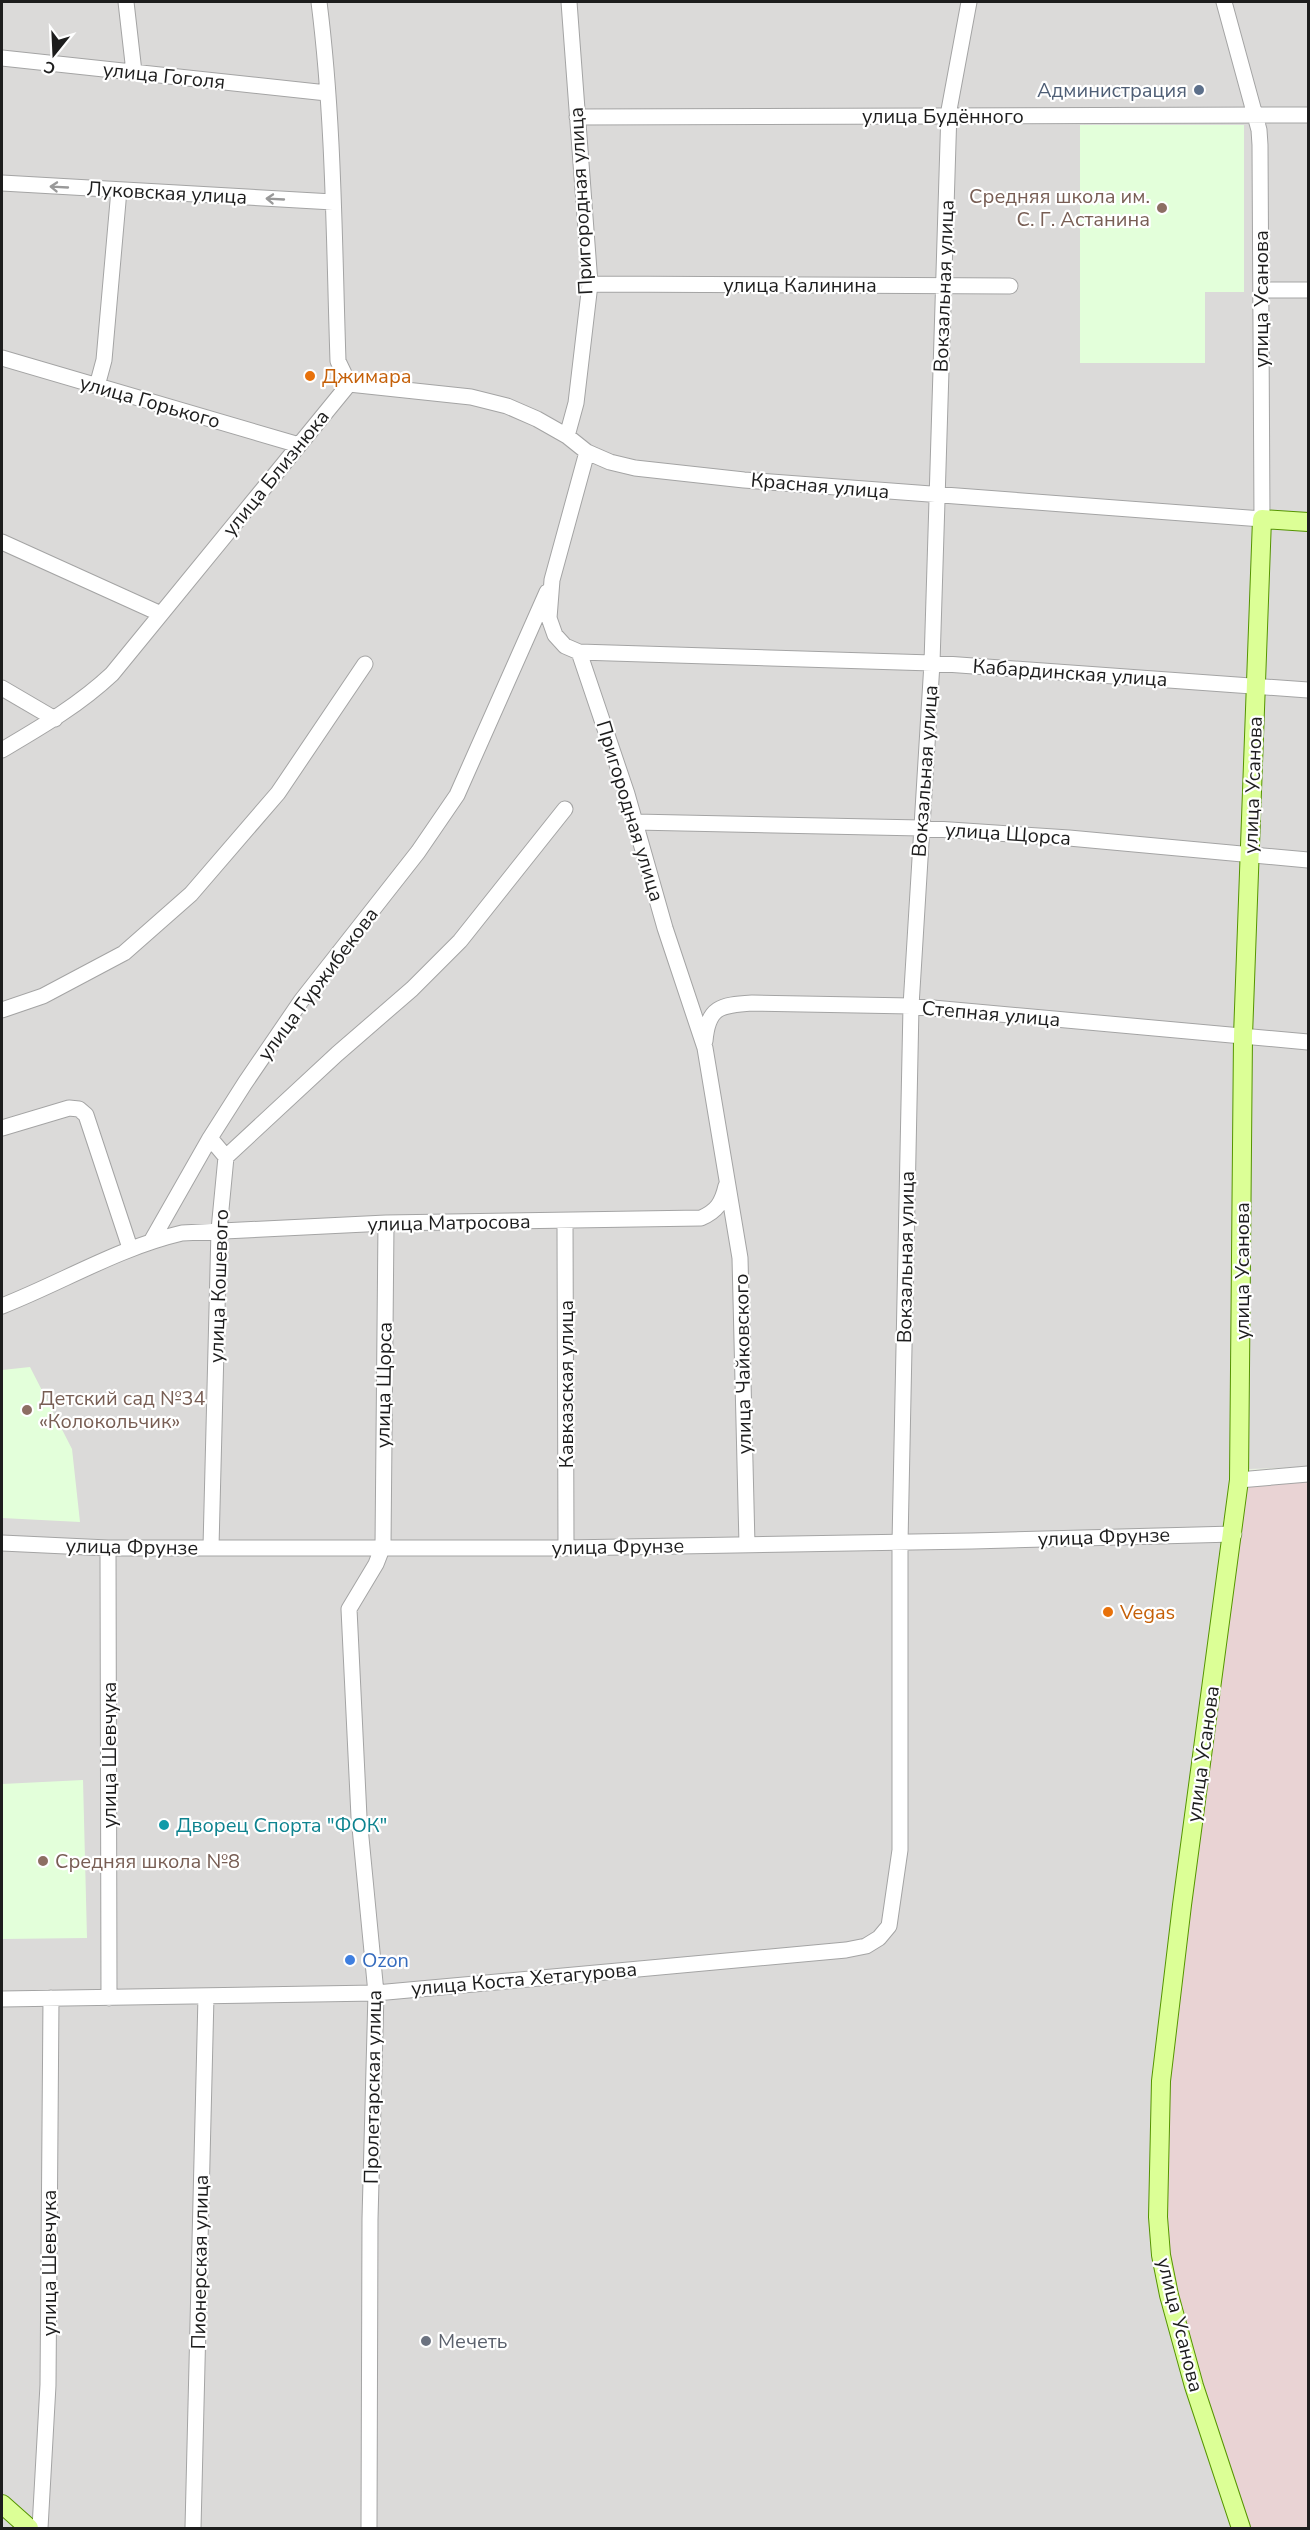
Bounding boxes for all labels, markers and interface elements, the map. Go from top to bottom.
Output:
north arrow [24,24,84,84]
text: С [41,55,58,79]
street label: улица Гоголя [102,56,226,96]
place label: Администрация [1037,77,1187,104]
marker: Администрация [1192,83,1206,97]
street label: улица Будённого [862,103,1024,130]
street label: Пригородная улица [563,106,599,296]
street label: Луковская улица [86,175,248,211]
one-way arrow [49,181,69,192]
place label: Средняя школа им. C. Г. Астанина [969,183,1150,233]
one-way arrow [265,193,285,204]
street label: Вокзальная улица [927,199,961,373]
marker: Средняя школа им. C. Г. Астанина [1155,201,1169,215]
street label: улица Усанова [1248,230,1275,368]
street label: улица Калинина [723,272,877,299]
place label: Джимара [322,363,412,390]
street label: улица Горького [77,369,223,435]
marker: Джимара [303,369,317,383]
street label: улица Близнюка [217,404,335,542]
street label: Красная улица [750,466,890,506]
street label: Кабардинская улица [972,653,1168,693]
street label: Вокзальная улица [906,684,944,858]
street label: улица Усанова [1237,716,1269,854]
street label: Пригородная улица [590,717,670,905]
street label: улица Щорса [944,816,1072,852]
street label: улица Гуржибекова [251,902,385,1066]
street label: Степная улица [921,994,1061,1034]
street label: Вокзальная улица [891,1171,921,1343]
street label: улица Усанова [1229,1202,1256,1340]
street label: улица Матросова [367,1208,531,1238]
street label: улица Кошевого [203,1209,235,1363]
street label: улица Чайковского [728,1273,758,1455]
street label: Кавказская улица [553,1300,580,1468]
street label: улица Щорса [369,1322,399,1448]
place label: Детский сад №34 «Колокольчик» [39,1385,206,1435]
marker: Детский сад №34 «Колокольчик» [20,1403,34,1417]
street label: улица Фрунзе [1037,1521,1171,1553]
street label: улица Фрунзе [65,1532,199,1562]
street label: улица Фрунзе [551,1532,685,1562]
place label: Vegas [1119,1599,1175,1626]
marker: Vegas [1101,1605,1115,1619]
street label: улица Шевчука [96,1682,123,1828]
street label: улица Усанова [1180,1684,1226,1824]
place label: Дворец Спорта "ФОК" [176,1812,387,1839]
marker: Дворец Спорта "ФОК" [157,1818,171,1832]
place label: Средняя школа №8 [55,1848,240,1875]
marker: Средняя школа №8 [36,1854,50,1868]
place label: Ozon [362,1947,409,1974]
marker: Ozon [343,1953,357,1967]
street label: улица Коста Хетагурова [410,1956,638,2002]
street label: Пролетарская улица [358,1990,388,2184]
street label: Пионерская улица [185,2174,215,2350]
street label: улица Шевчука [36,2190,63,2336]
street label: улица Усанова [1150,2255,1210,2395]
place label: Мечеть [438,2328,507,2355]
marker: Мечеть [419,2334,433,2348]

